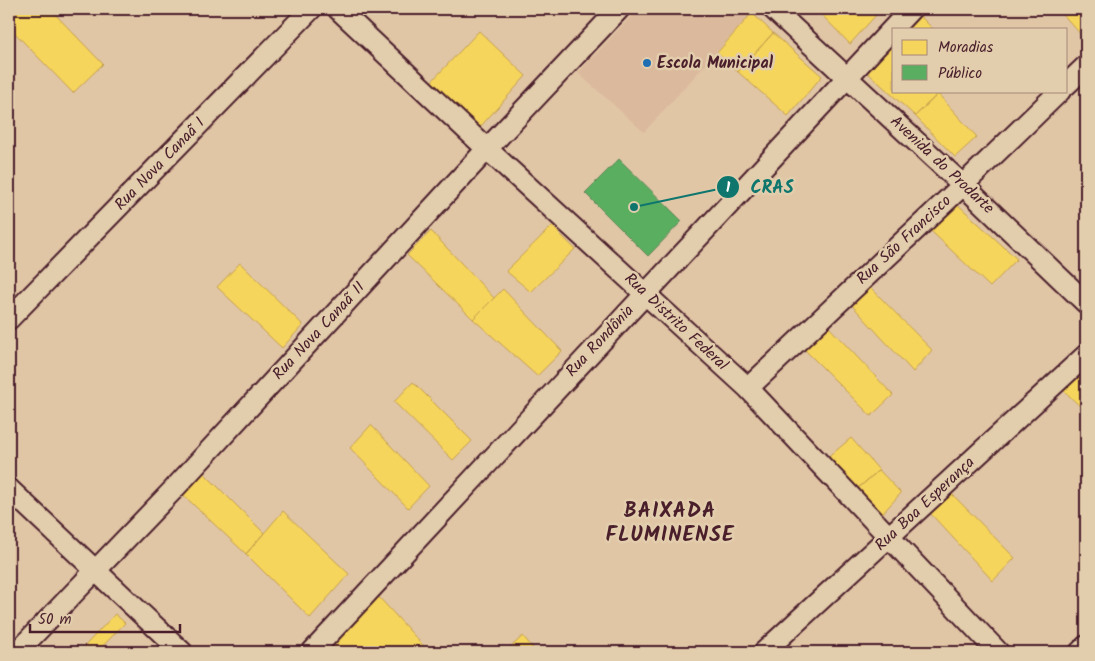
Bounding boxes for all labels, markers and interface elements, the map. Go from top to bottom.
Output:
legend [892,28,1068,92]
text: Moradias [938,36,994,60]
place label: Escola Municipal [657,51,774,76]
marker: Escola Municipal [641,57,653,69]
text: Público [938,62,982,86]
street label: Avenida do Prodarte [884,110,1000,220]
street label: Rua Nova Canaã I [109,111,211,216]
callout: CRAS [715,171,804,204]
text: CRAS [750,174,794,203]
text: 1 [726,176,731,200]
street label: Rua São Francisco [851,189,957,291]
street label: Rua Distrito Federal [618,267,734,377]
street label: Rua Nova Canaã II [267,276,371,386]
street label: Rua Rondônia [560,299,640,383]
street label: Rua Boa Esperança [869,451,981,557]
district label: BAIXADA FLUMINENSE [606,495,735,552]
scale bar [30,601,180,633]
text: 50 m [38,608,72,632]

